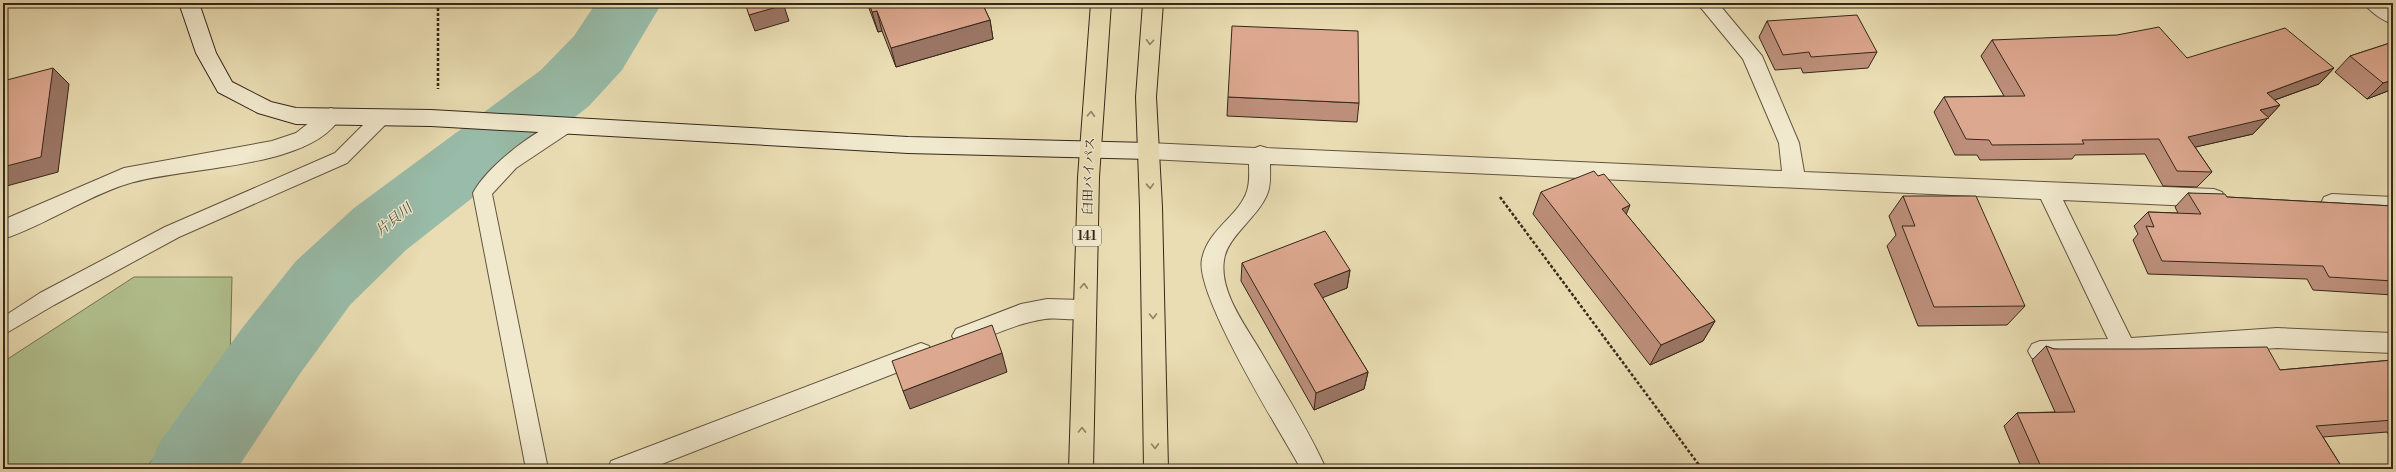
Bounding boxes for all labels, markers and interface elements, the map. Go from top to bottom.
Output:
one-way arrow [1146,39,1155,45]
one-way arrow [1087,111,1096,117]
street label: 臼田バイパス [1080,137,1098,215]
one-way arrow [1146,183,1155,189]
water label: 片貝川 [372,199,418,240]
road number: 141 [1073,226,1101,246]
one-way arrow [1080,283,1088,289]
one-way arrow [1149,313,1157,319]
one-way arrow [1078,427,1086,433]
one-way arrow [1151,443,1159,449]

